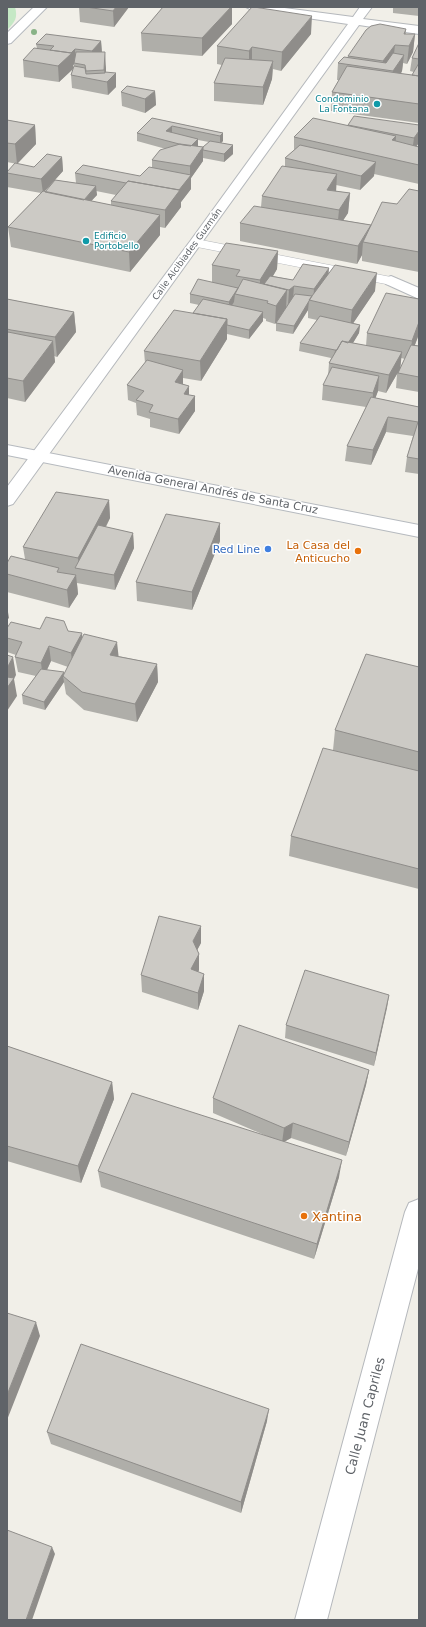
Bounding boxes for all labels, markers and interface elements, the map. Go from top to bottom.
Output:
place label: Condominio La Fontana [315,94,369,114]
marker: Condominio La Fontana [372,99,382,109]
street label: Calle Alcibiades Guzmán [150,206,224,302]
place label: Edificio Portobello [94,231,140,251]
marker: Edificio Portobello [81,236,91,246]
street label: Avenida General Andrés de Santa Cruz [107,463,319,517]
place label: La Casa del Anticucho [286,539,350,565]
place label: Red Line [213,543,260,556]
marker: Red Line [263,544,273,554]
marker: La Casa del Anticucho [353,546,363,556]
place label: Xantina [312,1209,362,1224]
marker: Xantina [299,1211,309,1221]
street label: Calle Juan Capriles [342,1355,388,1477]

